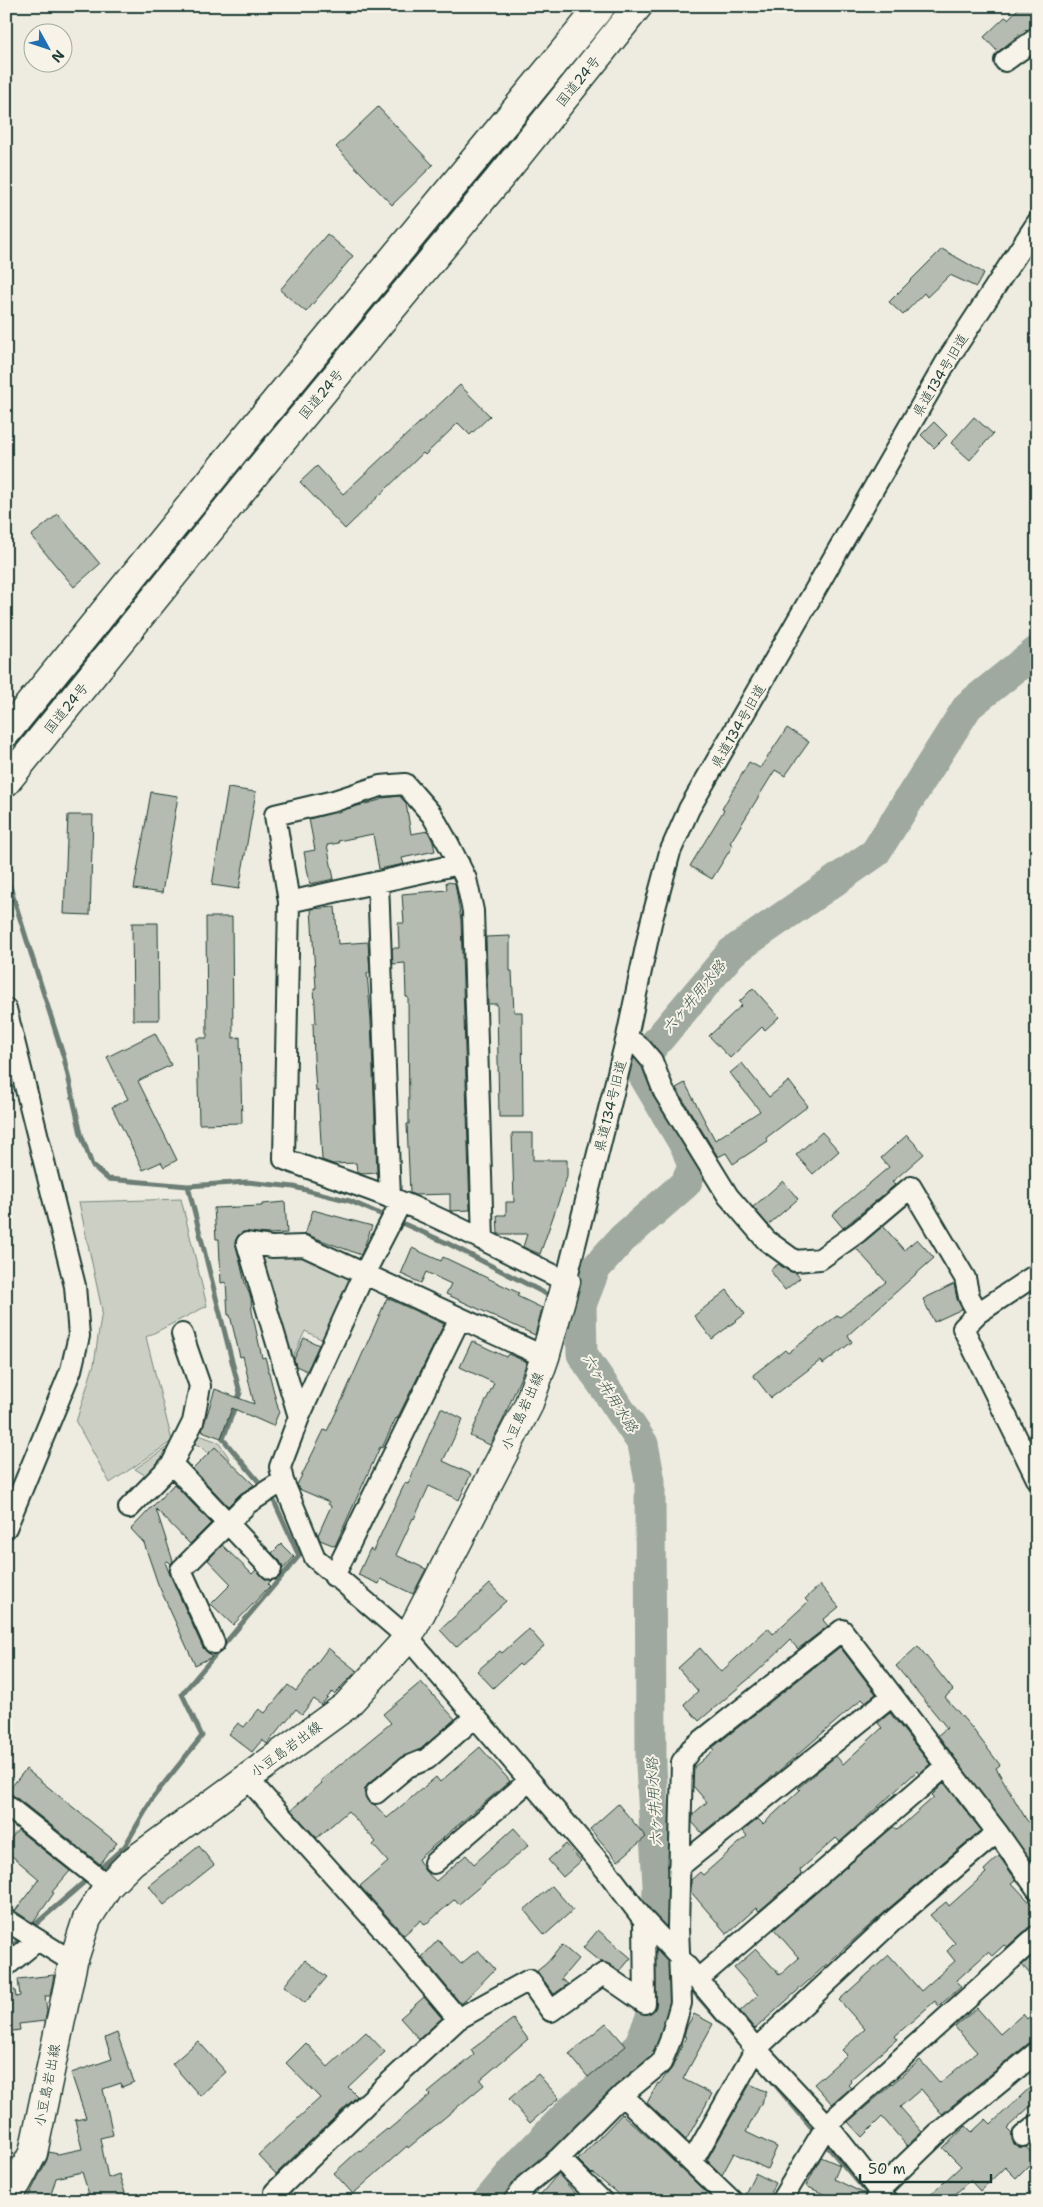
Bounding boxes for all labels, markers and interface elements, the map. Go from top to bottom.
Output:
north arrow [22,22,72,72]
text: N [47,46,68,66]
street label: 国道24号 [552,52,604,110]
street label: 県道134号旧道 [908,330,972,420]
street label: 国道24号 [295,365,347,423]
street label: 国道24号 [40,679,92,737]
street label: 県道134号旧道 [707,681,769,771]
water label: 六ヶ井用水路 [657,955,731,1038]
street label: 県道134号旧道 [590,1058,630,1154]
water label: 六ヶ井用水路 [578,1350,643,1437]
street label: 小豆島岩出線 [497,1369,547,1453]
street label: 小豆島岩出線 [247,1717,325,1781]
water label: 六ヶ井用水路 [642,1756,666,1847]
street label: 小豆島岩出線 [30,2042,64,2128]
scale bar [860,2152,992,2184]
text: 50 m [868,2159,906,2179]

